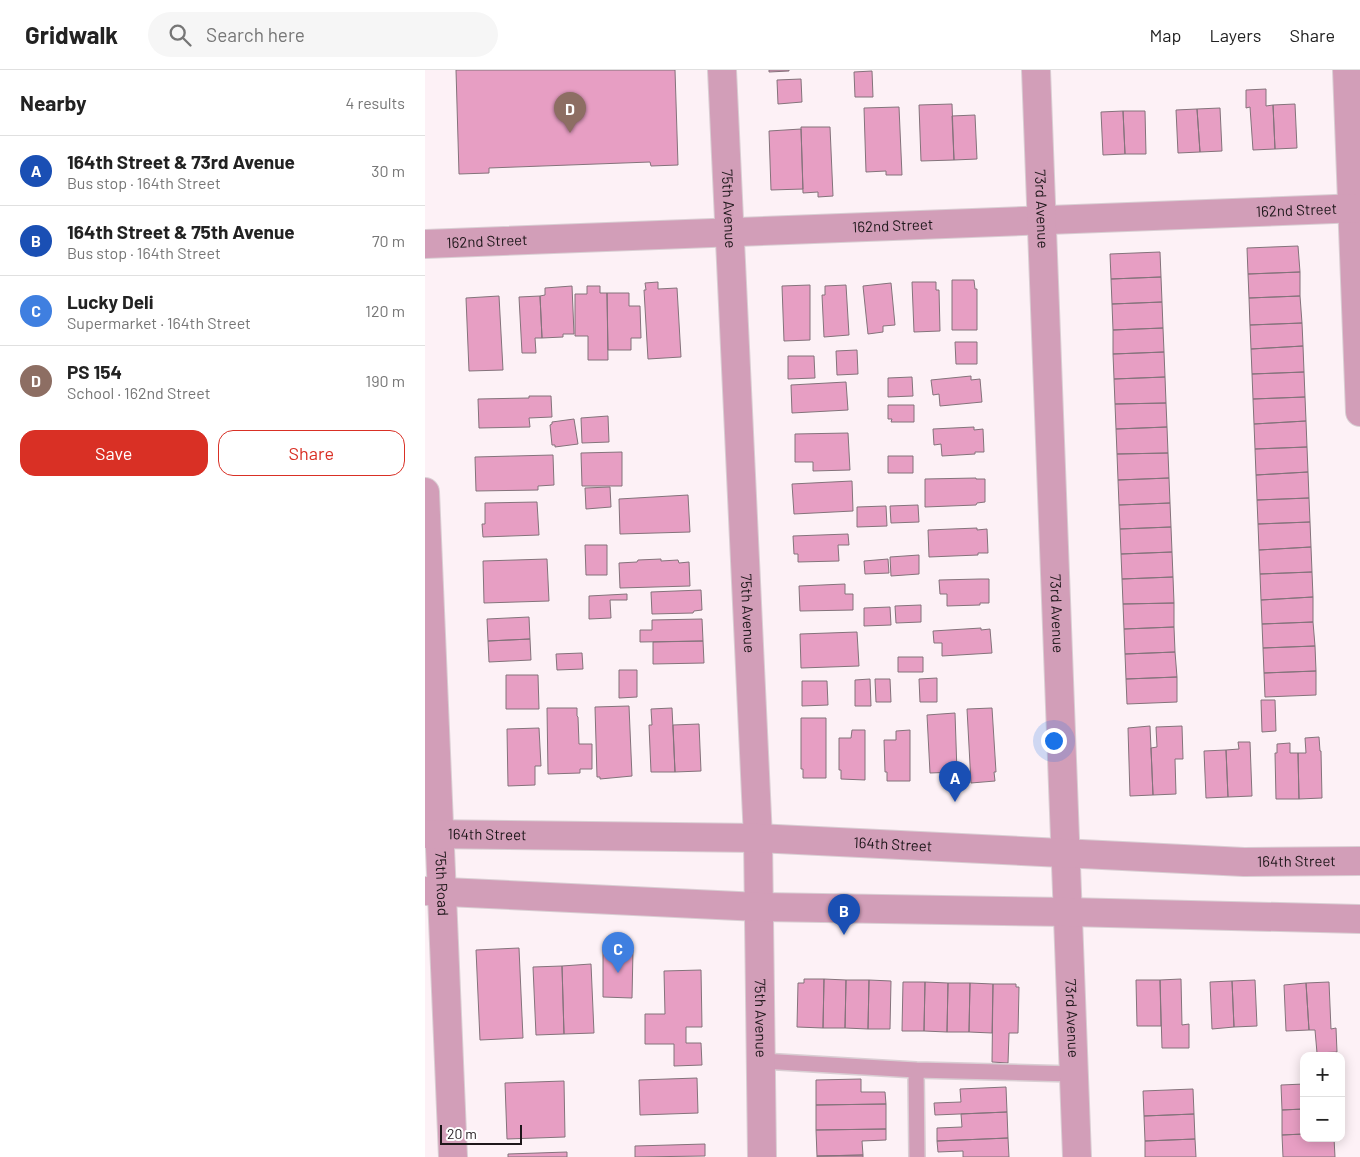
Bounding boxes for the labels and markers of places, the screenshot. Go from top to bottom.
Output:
pin: D [554,92,586,133]
pin: A [939,761,971,802]
pin: B [828,894,860,935]
pin: C [602,932,634,973]

